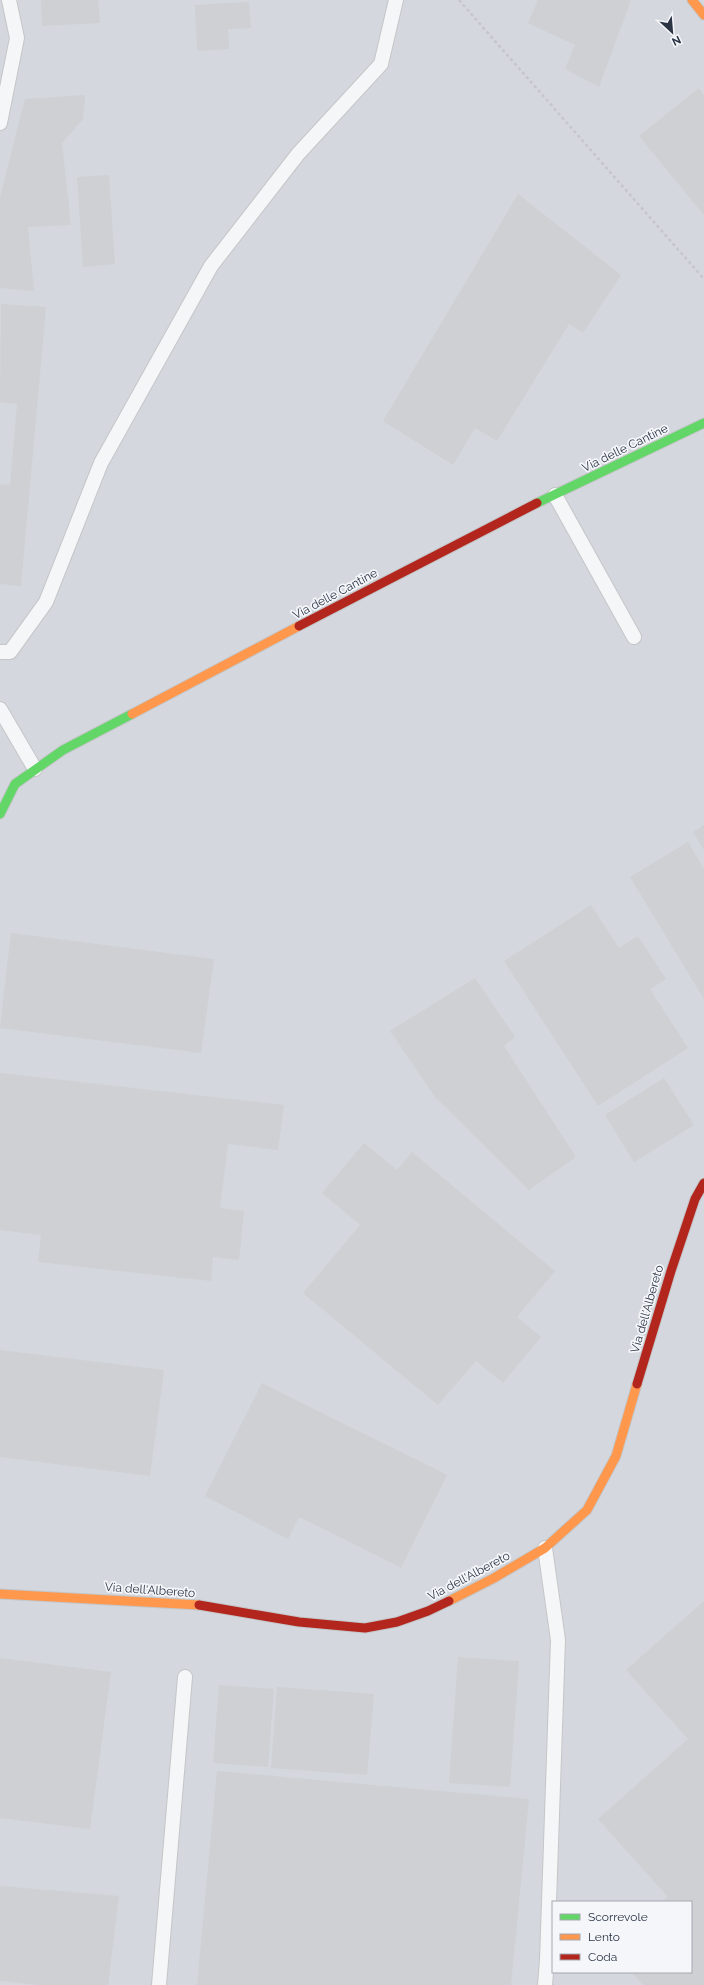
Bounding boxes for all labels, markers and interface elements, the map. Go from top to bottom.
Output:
north arrow [652,12,692,52]
text: N [670,33,683,48]
street label: Via delle Cantine [580,421,670,475]
street label: Via delle Cantine [290,566,380,622]
street label: Via dell'Albereto [628,1263,666,1355]
street label: Via dell'Albereto [426,1549,512,1603]
street label: Via dell'Albereto [104,1580,196,1600]
legend [552,1901,692,1973]
text: Scorrevole [588,1910,648,1924]
text: Lento [588,1930,620,1944]
text: Coda [588,1950,617,1964]

